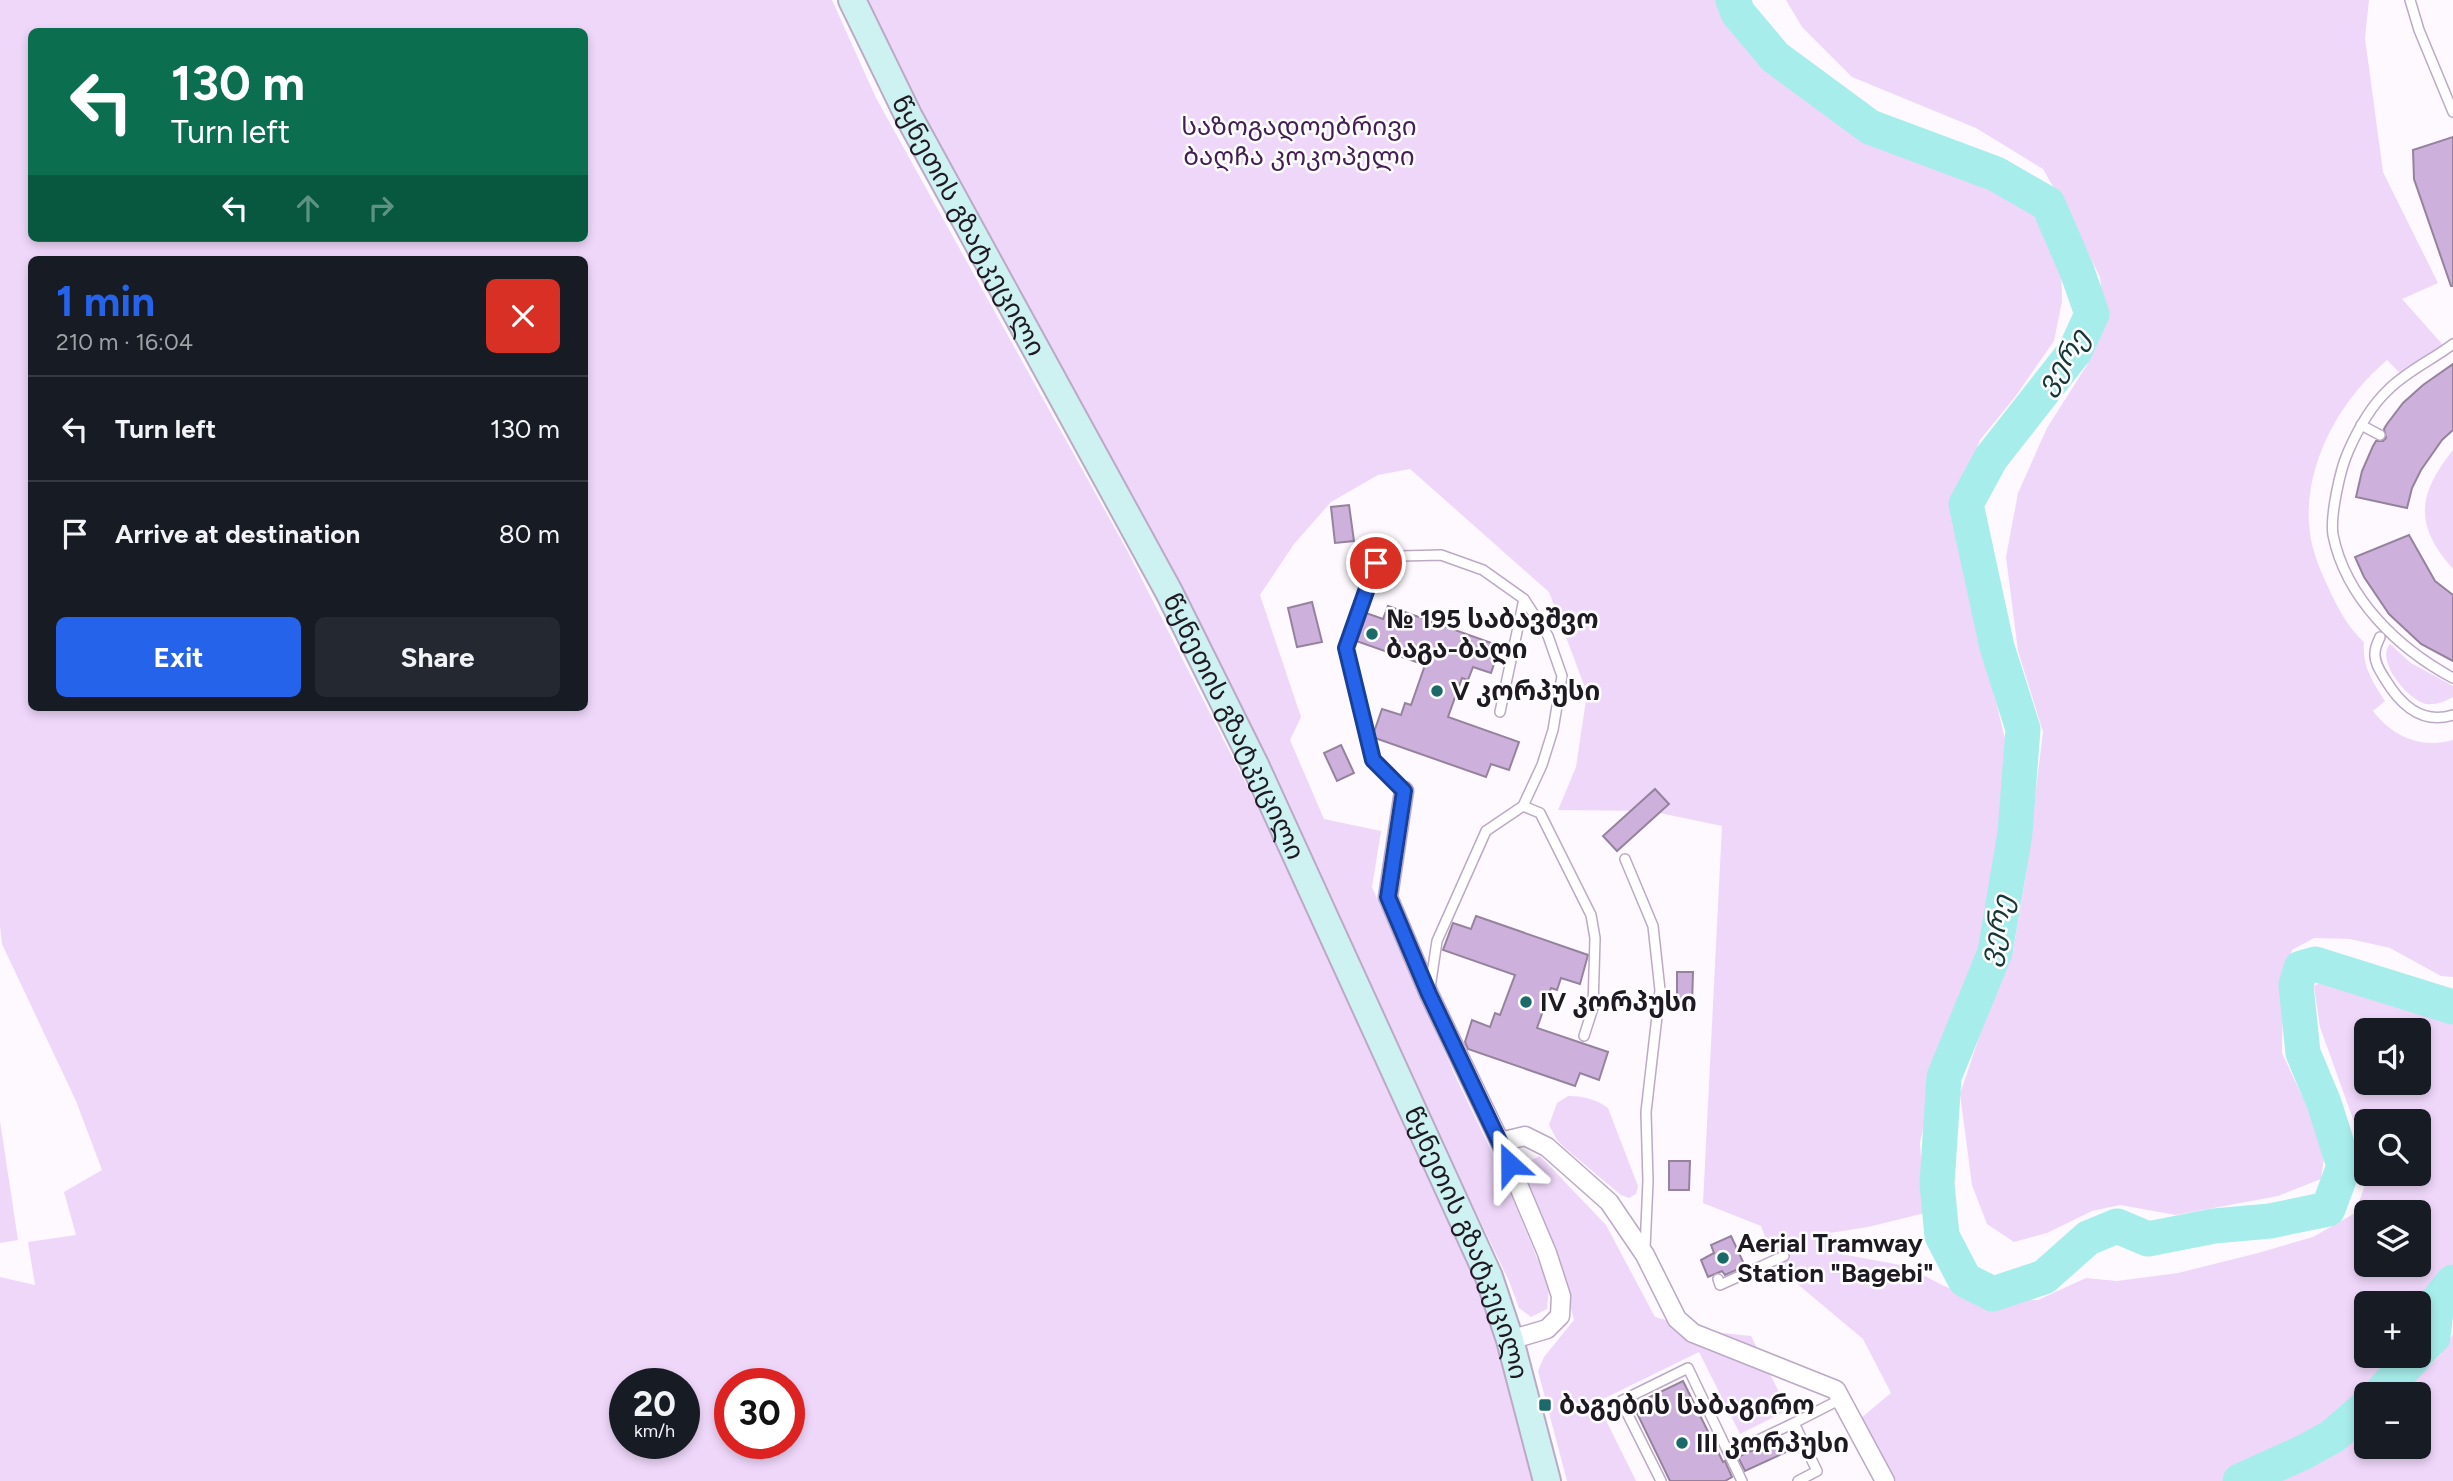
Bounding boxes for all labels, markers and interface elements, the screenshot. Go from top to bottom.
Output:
text: 130 m [171,53,305,112]
icon: left [56,56,147,147]
street label: წყნეთის გზატკეცილი [885,90,1053,361]
park label: საზოგადოებრივი ბაღჩა კოკოპელი [1181,110,1417,172]
text: Turn left [171,113,290,151]
icon: left [216,189,254,227]
icon: ahead [289,189,327,227]
icon: right [362,189,400,227]
text: 1 min [56,276,155,327]
button: close [486,279,560,353]
water label: ვერე [2028,321,2097,400]
text: 210 m · 16:04 [56,328,193,356]
icon: left [56,410,94,448]
text: Turn left [115,413,216,445]
text: 130 m [490,413,560,445]
icon: arrive [56,515,94,553]
text: Arrive at destination [115,518,360,550]
text: 80 m [499,518,560,550]
pin [1346,533,1406,593]
icon: arrive [1357,544,1395,582]
street label: წყნეთის გზატკეცილი [1156,588,1312,865]
place label: № 195 საბავშვო ბაგა-ბაღი [1386,603,1598,665]
button: Exit [56,617,301,697]
button: Share [315,617,560,697]
marker: № 195 საბავშვო ბაგა-ბაღი [1364,626,1380,642]
place label: V კორპუსი [1451,675,1600,707]
marker: V კორპუსი [1429,683,1445,699]
water label: ვერე [1970,890,2020,969]
place label: IV კორპუსი [1540,986,1697,1018]
marker: IV კორპუსი [1518,994,1534,1010]
map controls [2354,1018,2431,1459]
button: sound [2354,1018,2431,1095]
street label: წყნეთის გზატკეცილი [1397,1101,1536,1383]
button: search [2354,1109,2431,1186]
position arrow [1473,1127,1547,1201]
button: layers [2354,1200,2431,1277]
place label: Aerial Tramway Station "Bagebi" [1737,1227,1934,1289]
marker: Aerial Tramway Station "Bagebi" [1715,1250,1731,1266]
button: + [2354,1291,2431,1368]
speed limit sign: 30 [714,1368,805,1459]
button: − [2354,1382,2431,1459]
text: 20 [633,1383,676,1425]
place label: ბაგების საბაგირო [1559,1389,1815,1421]
marker: ბაგების საბაგირო [1537,1397,1553,1413]
text: km/h [634,1420,675,1442]
place label: III კორპუსი [1696,1427,1849,1459]
marker: III კორპუსი [1674,1435,1690,1451]

